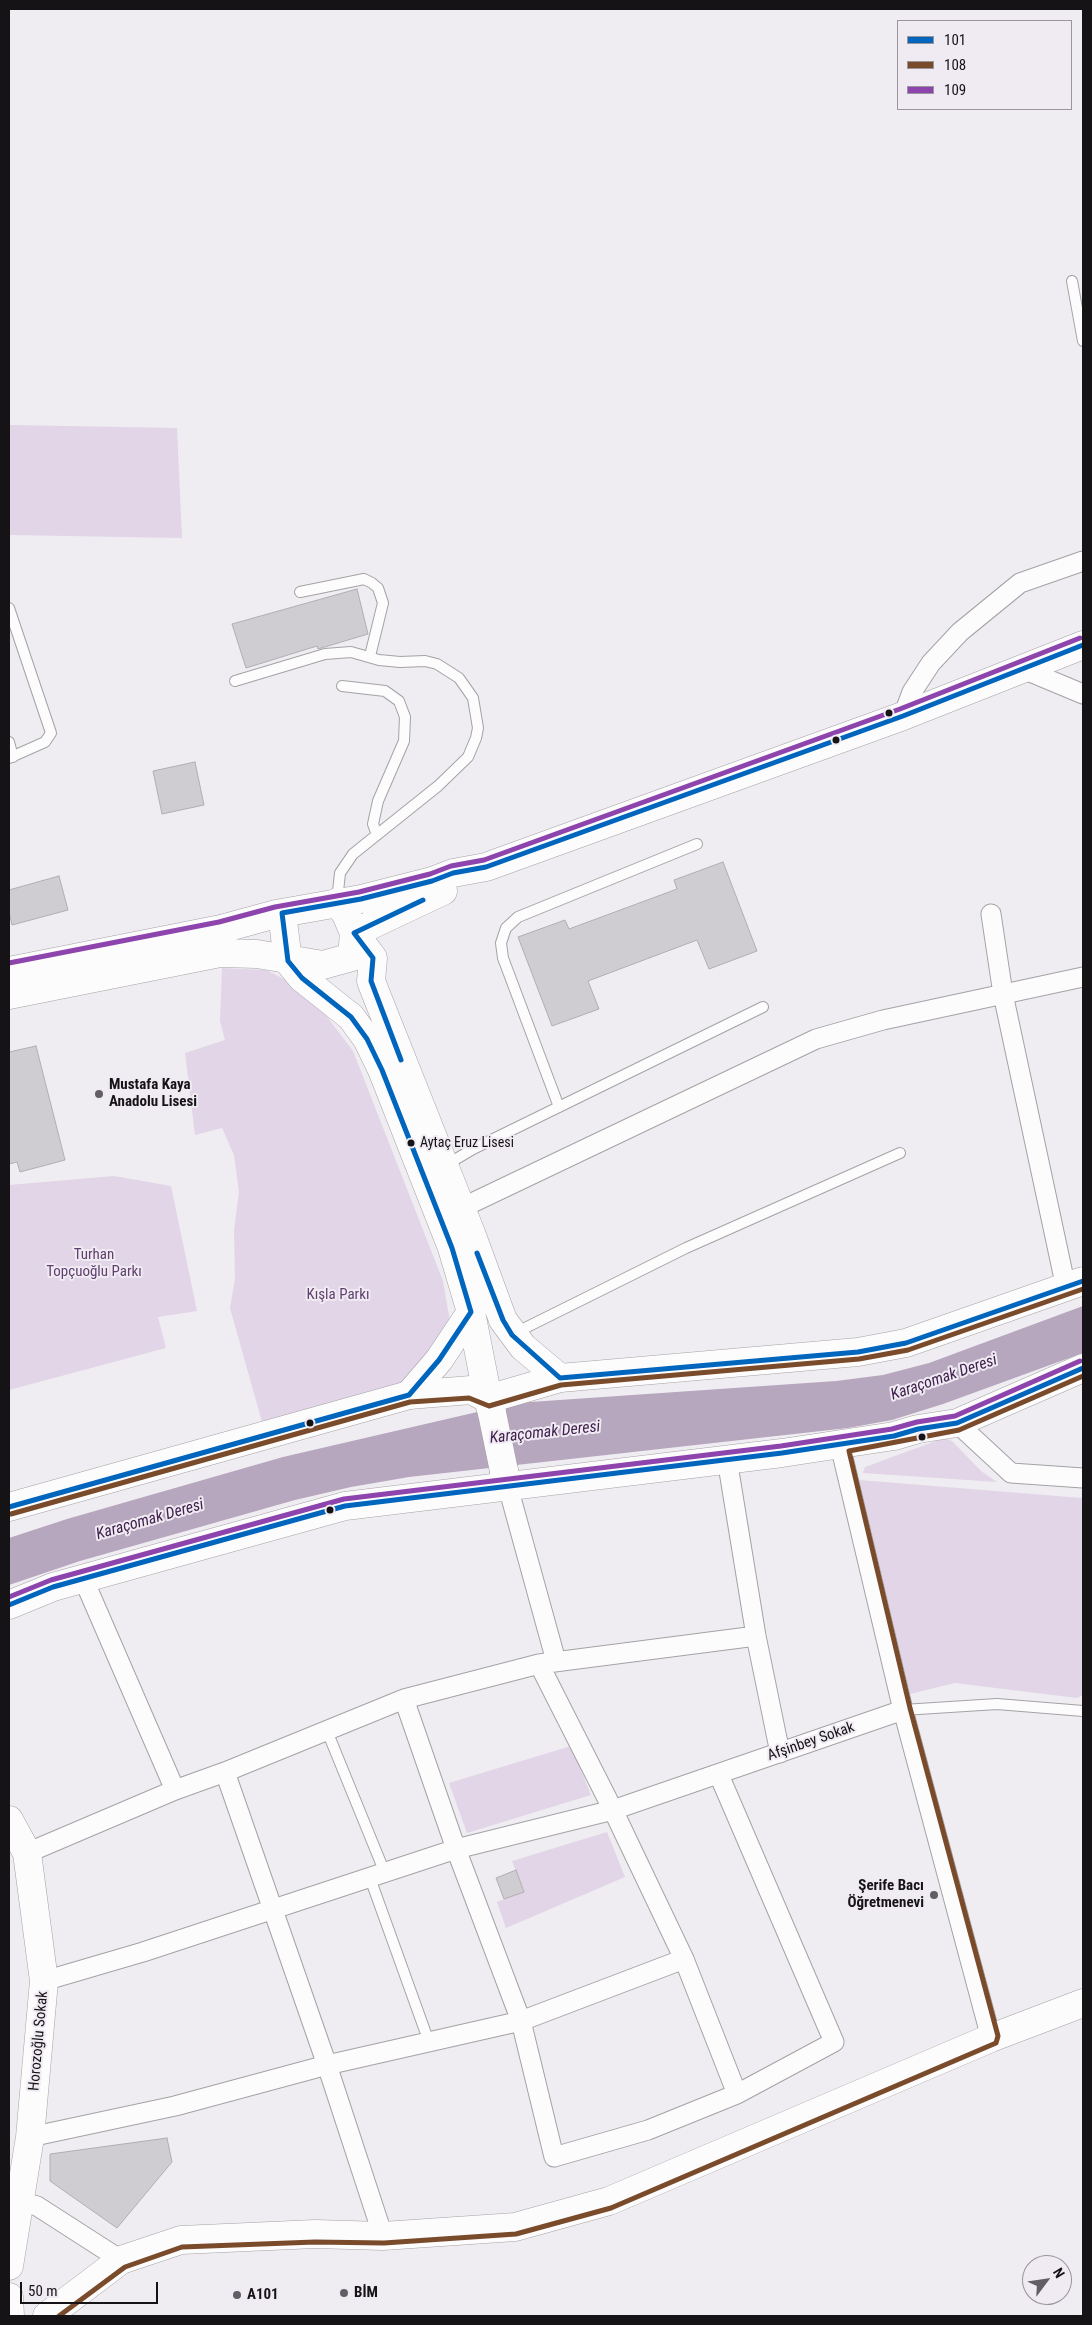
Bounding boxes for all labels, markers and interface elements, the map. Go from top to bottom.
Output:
legend [897,20,1072,110]
text: 101 [944,31,966,49]
text: 108 [944,56,966,74]
text: 109 [944,81,966,99]
unlabelled marker [884,708,894,718]
unlabelled marker [831,735,841,745]
place label: Mustafa Kaya Anadolu Lisesi [109,1076,197,1111]
marker: Mustafa Kaya Anadolu Lisesi [93,1088,105,1100]
place label: Aytaç Eruz Lisesi [420,1135,514,1151]
marker: Aytaç Eruz Lisesi [406,1138,416,1148]
park label: Turhan Topçuoğlu Parkı [46,1246,142,1281]
park label: Kışla Parkı [307,1286,369,1304]
water label: Karaçomak Deresi [888,1351,1000,1405]
unlabelled marker [305,1418,315,1428]
water label: Karaçomak Deresi [489,1418,601,1448]
unlabelled marker [917,1432,927,1442]
water label: Karaçomak Deresi [94,1495,206,1545]
unlabelled marker [325,1505,335,1515]
street label: Afşinbey Sokak [765,1719,857,1765]
place label: Şerife Bacı Öğretmenevi [848,1877,924,1912]
marker: Şerife Bacı Öğretmenevi [928,1889,940,1901]
street label: Horozoğlu Sokak [26,1990,52,2092]
north arrow [1022,2255,1072,2305]
text: N [1050,2265,1068,2281]
scale bar [22,2272,160,2304]
text: 50 m [28,2282,58,2300]
place label: BİM [354,2284,378,2302]
place label: A101 [247,2286,279,2304]
marker: BİM [338,2287,350,2299]
marker: A101 [231,2289,243,2301]

